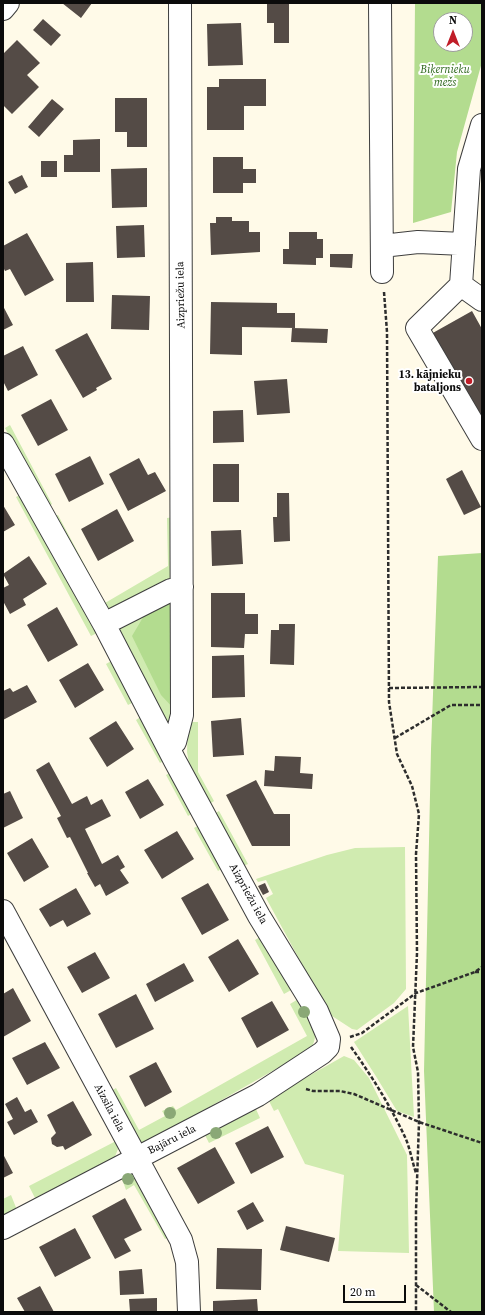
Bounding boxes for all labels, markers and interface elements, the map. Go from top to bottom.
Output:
north arrow [433,12,473,52]
text: N [449,13,457,28]
park label: Biķernieku mežs [420,63,470,89]
street label: Aizpriežu iela [174,261,188,329]
place label: 13. kājnieku bataljons [399,368,461,394]
marker: 13. kājnieku bataljons [464,376,474,386]
street label: Aizpriežu iela [226,862,270,926]
street label: Aizsila iela [91,1082,127,1134]
street label: Bajāru iela [146,1122,198,1158]
scale bar [345,1277,408,1303]
text: 20 m [350,1284,376,1300]

